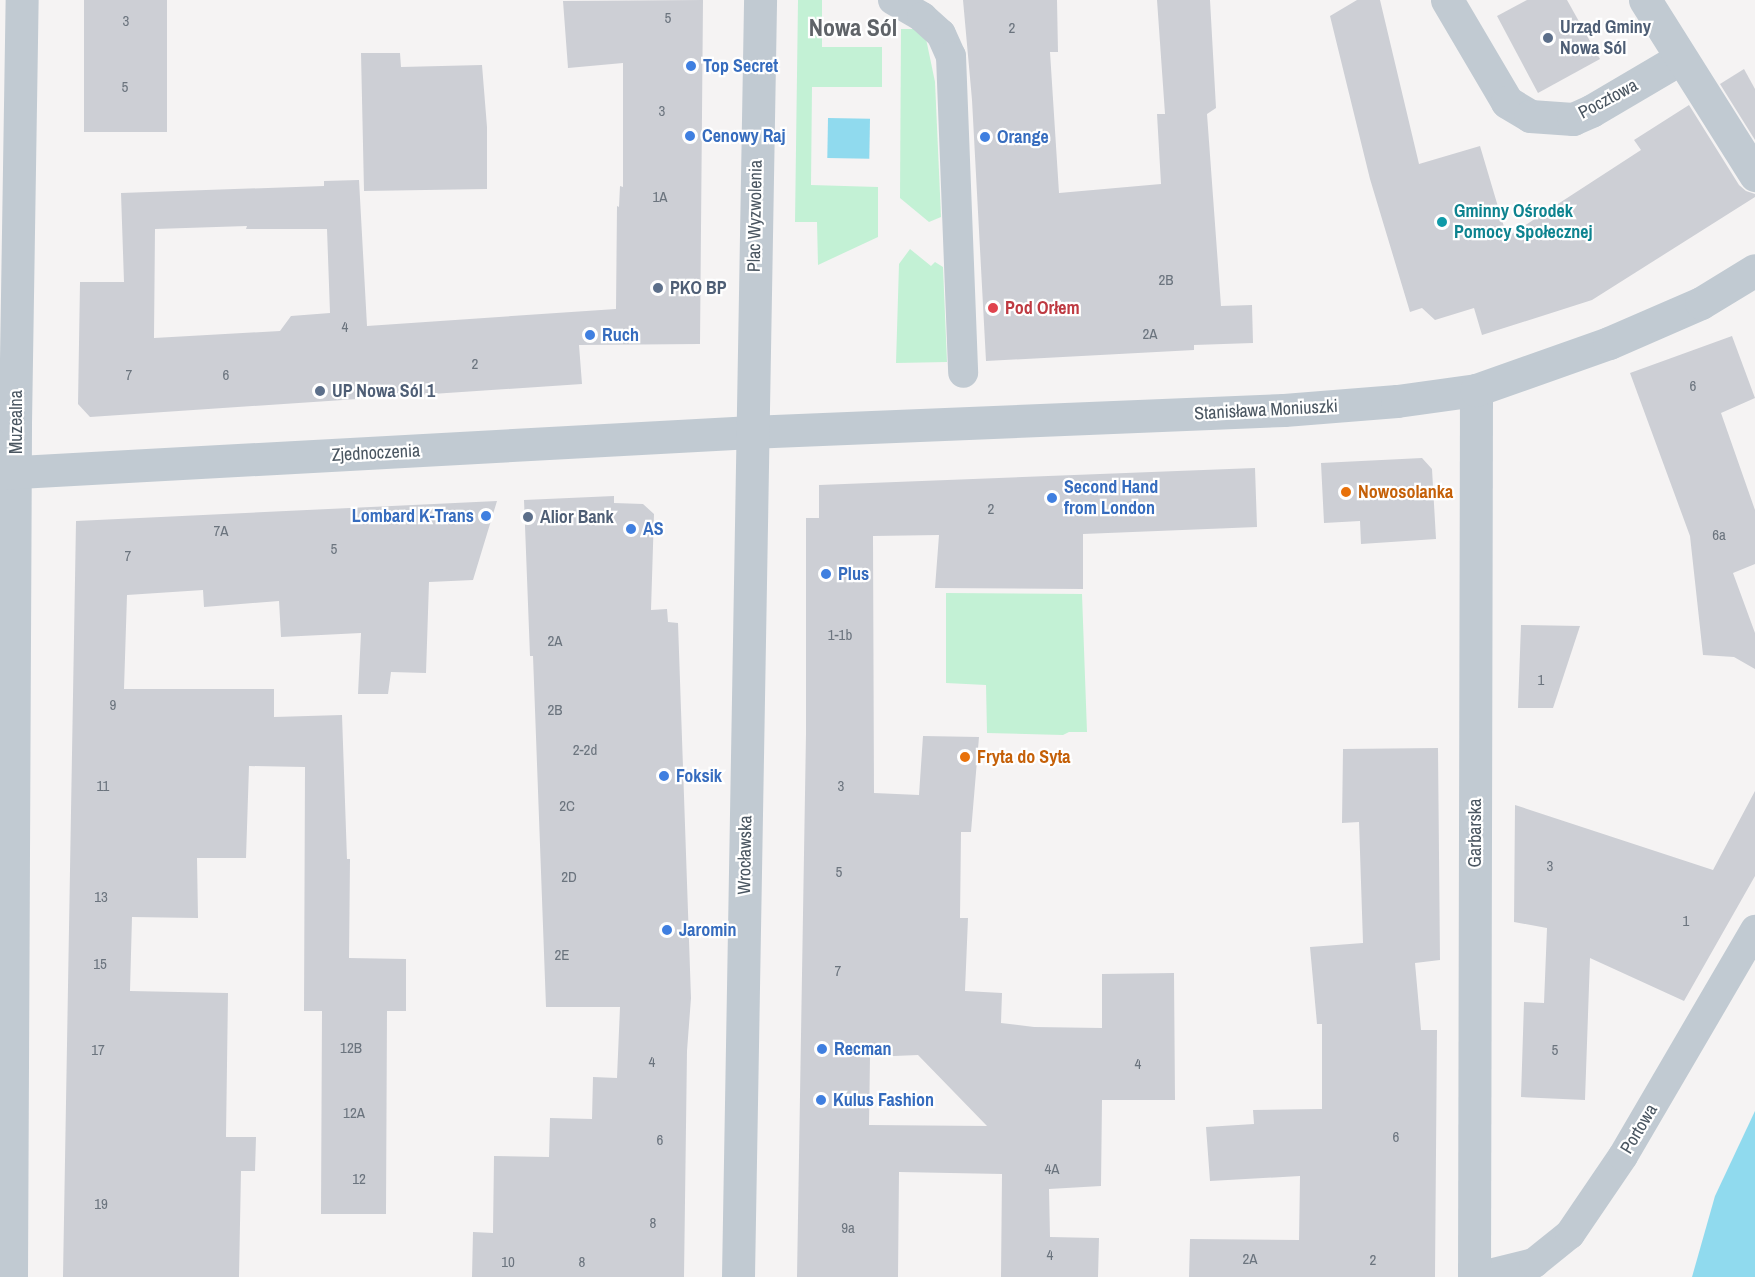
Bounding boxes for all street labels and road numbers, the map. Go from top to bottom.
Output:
street label: Pocztowa [1575,74,1641,124]
street label: Plac Wyzwolenia [743,160,767,272]
street label: Muzealna [5,390,27,454]
street label: Stanisława Moniuszki [1194,395,1338,425]
street label: Zjednoczenia [331,440,421,466]
street label: Garbarska [1464,799,1486,867]
street label: Wrocławska [734,815,756,895]
street label: Portowa [1616,1100,1662,1158]

